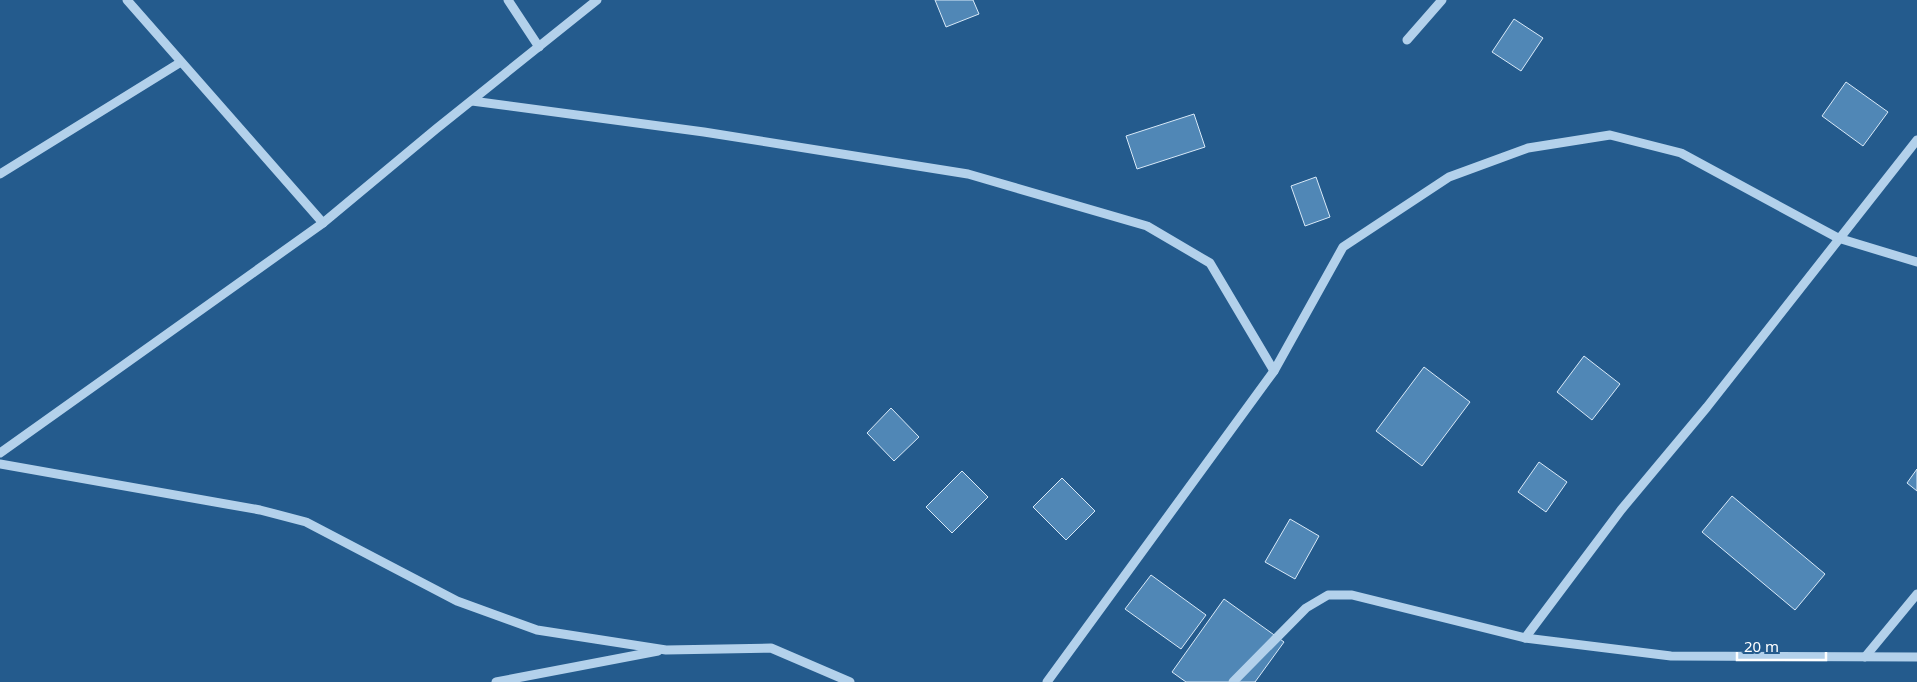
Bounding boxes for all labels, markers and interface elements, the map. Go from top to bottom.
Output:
scale bar [1737,630,1826,662]
text: 20 m [1744,636,1779,656]

